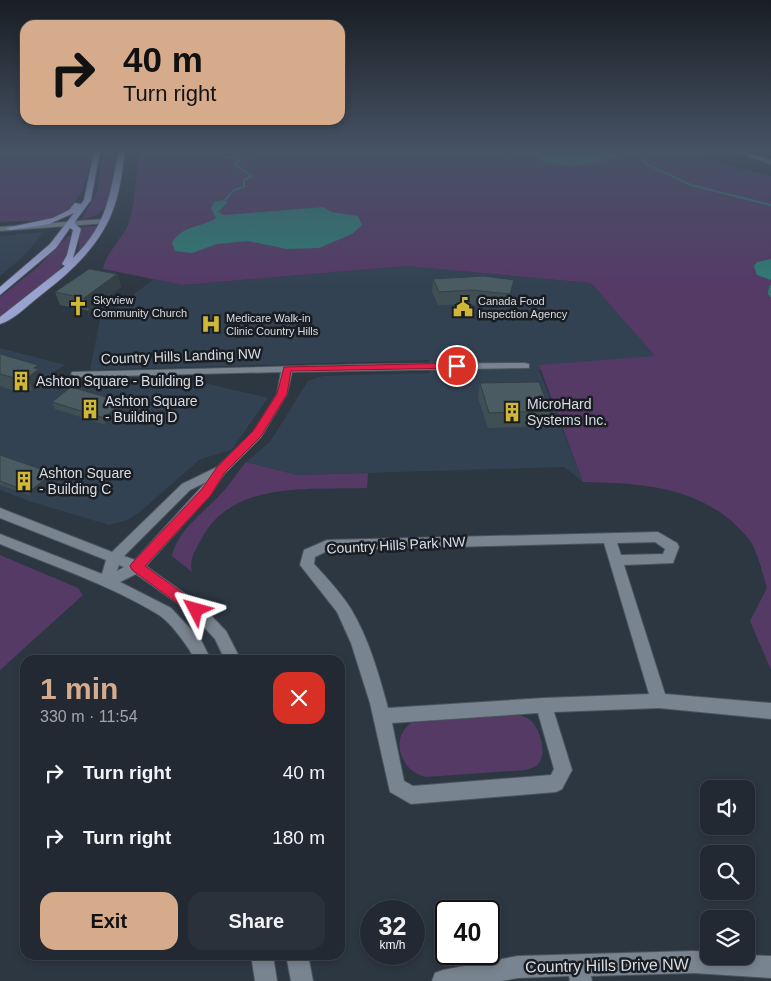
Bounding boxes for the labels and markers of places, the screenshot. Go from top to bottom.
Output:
place label: Skyview Community Church [93,294,187,319]
church icon: Skyview Community Church [67,295,89,317]
place label: Canada Food Inspection Agency [478,295,568,320]
public building icon: Canada Food Inspection Agency [452,296,474,318]
place label: Medicare Walk-in Clinic Country Hills [226,312,319,337]
hospital icon: Medicare Walk-in Clinic Country Hills [200,313,222,335]
pin [436,345,478,387]
building icon: Ashton Square - Building B [10,370,32,392]
place label: Ashton Square - Building B [36,373,204,389]
place label: Ashton Square - Building D [105,393,198,425]
place label: MicroHard Systems Inc. [527,396,607,428]
building icon: Ashton Square - Building D [79,398,101,420]
building icon: MicroHard Systems Inc. [501,401,523,423]
place label: Ashton Square - Building C [39,465,132,497]
building icon: Ashton Square - Building C [13,470,35,492]

